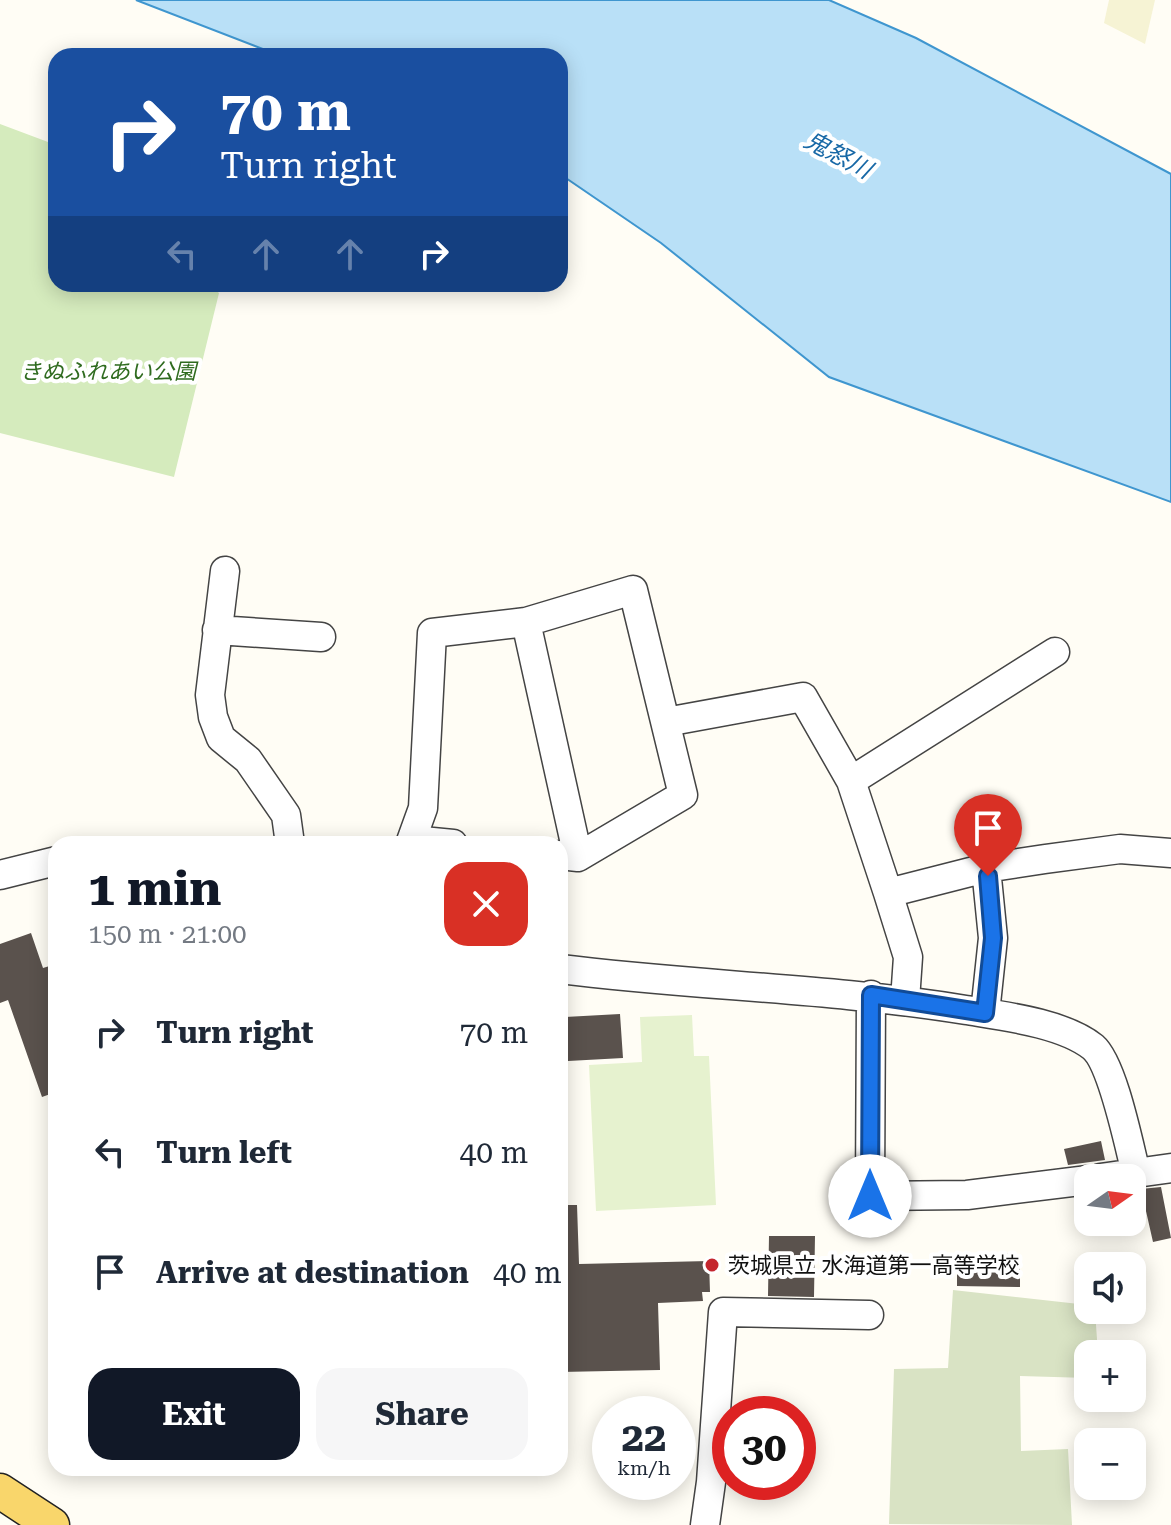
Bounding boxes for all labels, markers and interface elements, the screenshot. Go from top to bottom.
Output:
text: 70 m [220,78,351,144]
icon: right [88,80,192,184]
water label: 鬼怒川 [800,126,879,186]
text: Turn right [220,145,397,187]
icon: left [160,232,204,276]
icon: ahead [244,232,288,276]
icon: ahead [328,232,372,276]
icon: right [412,232,456,276]
park label: きぬふれあい公園 [20,359,199,384]
pin [954,794,1022,876]
icon: arrive [966,806,1010,850]
text: 1 min [88,861,221,917]
button: close [444,862,528,946]
text: 150 m · 21:00 [88,919,247,949]
icon: right [88,1010,132,1054]
text: Turn right [156,1015,313,1050]
text: 70 m [459,1015,528,1050]
icon: left [88,1130,132,1174]
text: Turn left [156,1135,292,1170]
text: 40 m [459,1135,528,1170]
position arrow [828,1154,912,1238]
north arrow [1074,1164,1146,1236]
map controls [1074,1164,1146,1500]
icon: arrive [88,1250,132,1294]
button: sound [1074,1252,1146,1324]
place label: 茨城県立 水海道第一高等学校 [728,1253,1020,1278]
text: Arrive at destination [156,1255,469,1290]
text: 40 m [493,1255,562,1290]
marker: 茨城県立 水海道第一高等学校 [703,1256,721,1274]
button: + [1074,1340,1146,1412]
button: Exit [88,1368,300,1460]
button: Share [316,1368,528,1460]
speed limit sign: 30 [712,1396,816,1500]
text: 22 [622,1414,666,1461]
button: − [1074,1428,1146,1500]
text: km/h [617,1456,671,1480]

